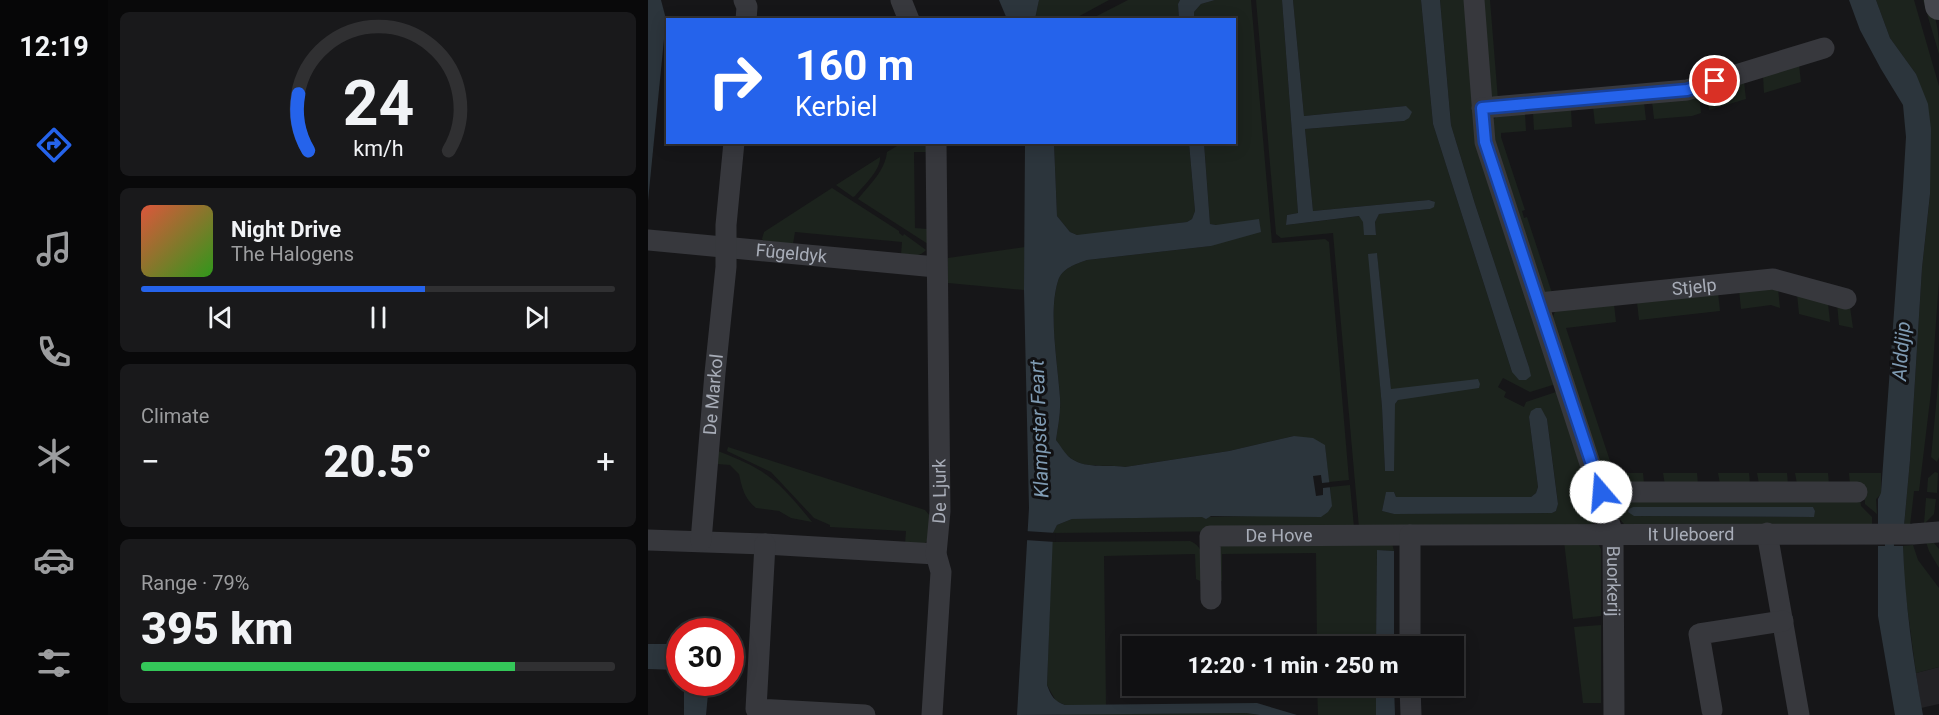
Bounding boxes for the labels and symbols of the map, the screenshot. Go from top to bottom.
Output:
pin [1689,55,1740,106]
street label: Fûgeldyk [755,239,829,267]
street label: Stjelp [1671,274,1718,299]
water label: Alddjip [1887,320,1915,383]
street label: De Markol [699,353,727,436]
water label: Klampster Feart [1025,359,1053,499]
street label: De Ljurk [928,458,950,525]
position arrow [1569,460,1633,524]
street label: It Uleboerd [1648,523,1734,545]
street label: De Hove [1245,524,1313,546]
street label: Buorkerij [1603,546,1624,617]
speed limit sign: 30 [666,618,744,696]

